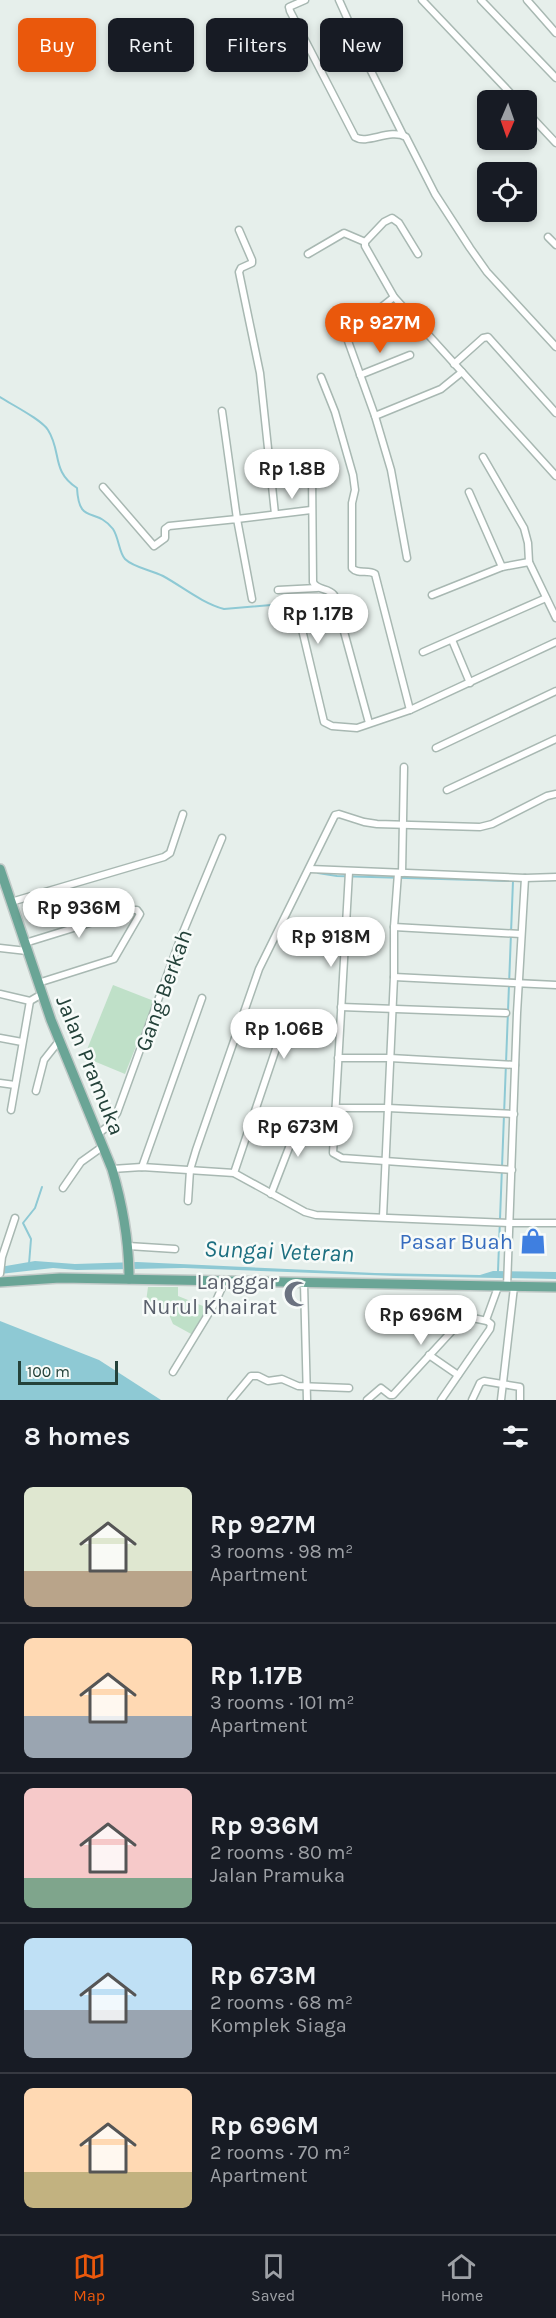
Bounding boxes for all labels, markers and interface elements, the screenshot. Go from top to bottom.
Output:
chip: Buy [18,18,96,72]
chip: Rent [108,18,194,72]
chip: Filters [206,18,308,72]
chip: New [320,18,403,72]
north arrow [477,90,537,150]
map controls [477,90,537,222]
button: locate [477,162,537,222]
pin: Rp 927M [325,303,435,354]
text: Rp 927M [339,311,421,334]
pin: Rp 1.8B [237,449,347,500]
text: Rp 1.8B [258,457,326,480]
pin: Rp 1.17B [256,594,380,645]
text: Rp 1.17B [282,602,354,625]
pin: Rp 936M [24,888,134,939]
text: Rp 936M [37,896,121,919]
pin: Rp 918M [276,917,386,968]
text: Rp 918M [291,925,371,948]
street label: Gang Berkah [130,926,198,1055]
street label: Jalan Pramuka [50,992,130,1139]
pin: Rp 1.06B [222,1009,346,1060]
text: Rp 1.06B [244,1017,324,1040]
pin: Rp 673M [243,1107,353,1158]
text: Rp 673M [257,1115,339,1138]
shop icon: Pasar Buah [518,1226,548,1256]
place label: Pasar Buah [399,1229,513,1255]
water label: Sungai Veteran [203,1234,355,1268]
place label: Langgar Nurul Khairat [142,1269,277,1320]
mosque icon: Langgar Nurul Khairat [282,1279,312,1309]
pin: Rp 696M [366,1295,476,1346]
text: Rp 696M [379,1303,463,1326]
scale bar [18,1358,118,1386]
text: 100 m [27,1362,70,1381]
icon: filters [499,1420,532,1453]
text: 8 homes [24,1421,130,1452]
text: Rp 927M [210,1509,316,1540]
icon: home [72,1511,144,1583]
text: 3 rooms · 98 m² [210,1540,353,1563]
text: Apartment [210,1563,308,1586]
text: Rp 1.17B [210,1660,303,1691]
icon: home [72,1662,144,1734]
text: 3 rooms · 101 m² [210,1691,355,1714]
text: Apartment [210,1714,308,1737]
text: Rp 936M [210,1810,320,1841]
icon: home [72,1812,144,1884]
text: 2 rooms · 80 m² [210,1841,353,1864]
text: Jalan Pramuka [210,1864,345,1887]
text: Rp 673M [210,1960,317,1991]
icon: home [72,1962,144,2034]
text: 2 rooms · 68 m² [210,1991,353,2014]
text: Komplek Siaga [210,2014,347,2037]
text: Rp 696M [210,2110,319,2141]
icon: home [72,2112,144,2184]
text: 2 rooms · 70 m² [210,2141,350,2164]
text: Apartment [210,2164,308,2187]
tab: Map [73,2250,106,2305]
tab: Saved [251,2250,295,2305]
tab: Home [441,2250,483,2305]

